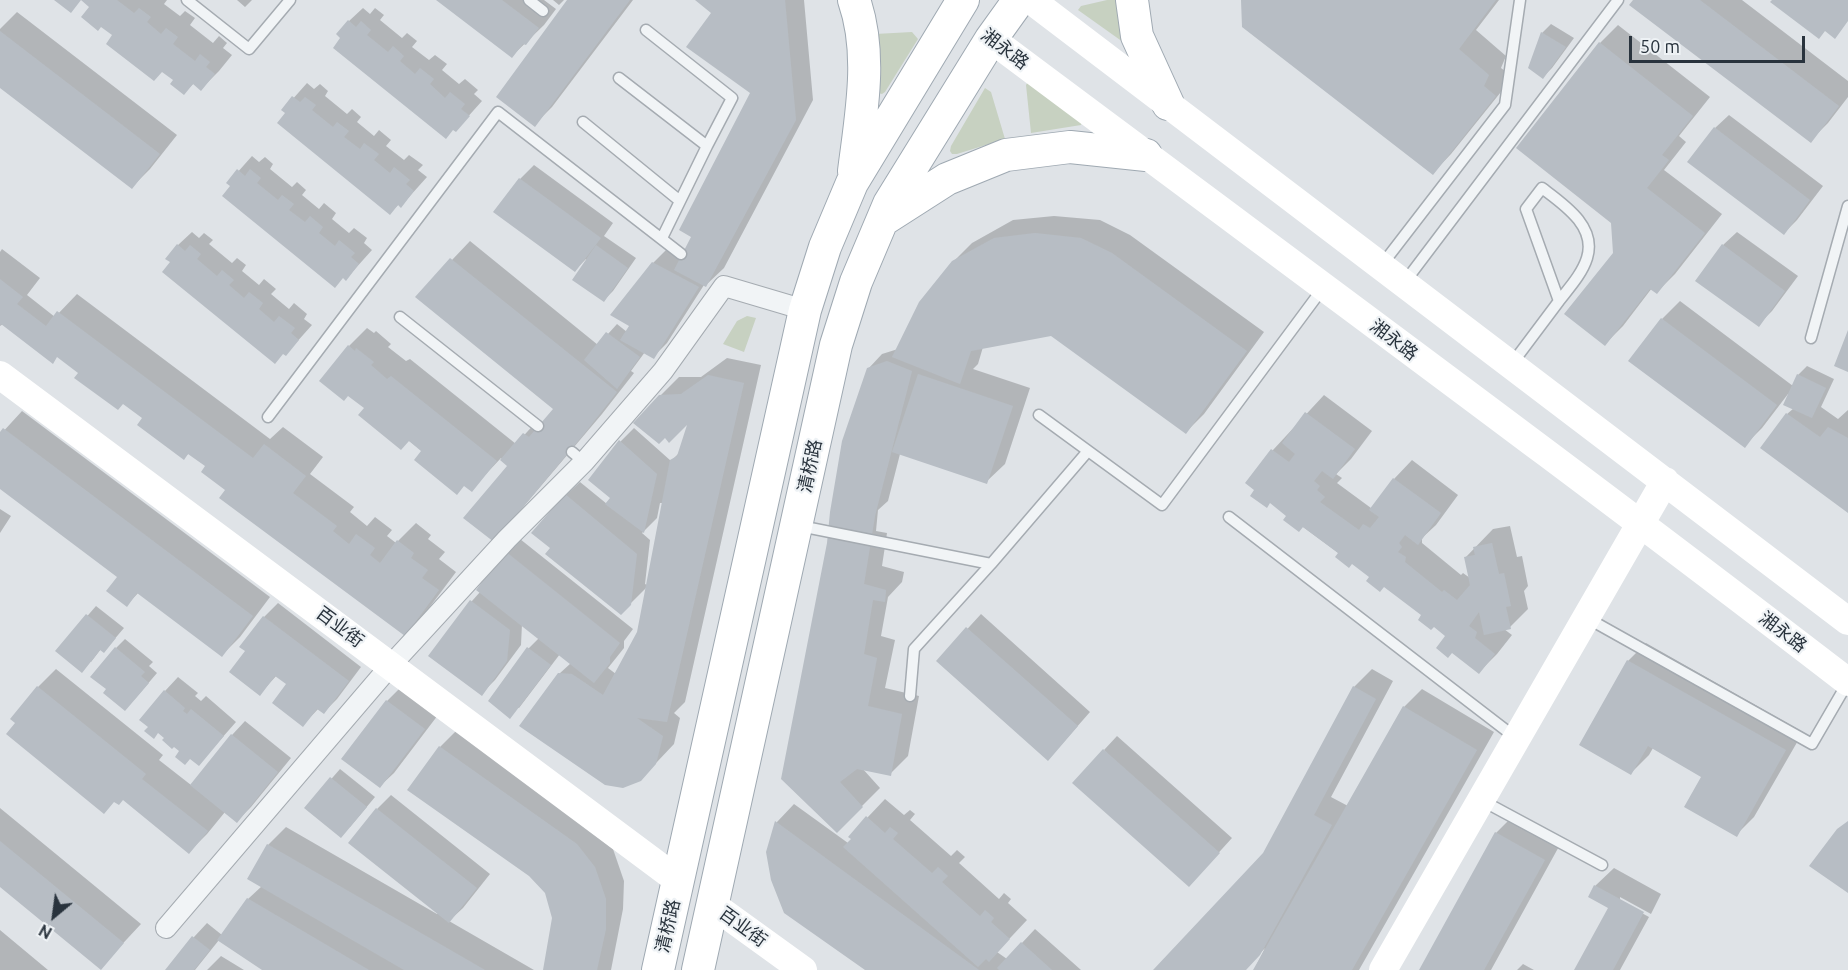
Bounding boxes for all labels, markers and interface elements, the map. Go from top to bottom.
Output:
street label: 湘永路 [977,24,1033,74]
scale bar [1632,24,1808,62]
text: 50 m [1640,36,1680,56]
street label: 湘永路 [1366,315,1422,365]
street label: 清桥路 [794,437,826,495]
street label: 百业街 [312,602,368,652]
street label: 湘永路 [1755,607,1811,657]
north arrow [24,886,84,946]
street label: 清桥路 [651,897,685,955]
street label: 百业街 [715,902,771,952]
text: N [36,921,55,943]

